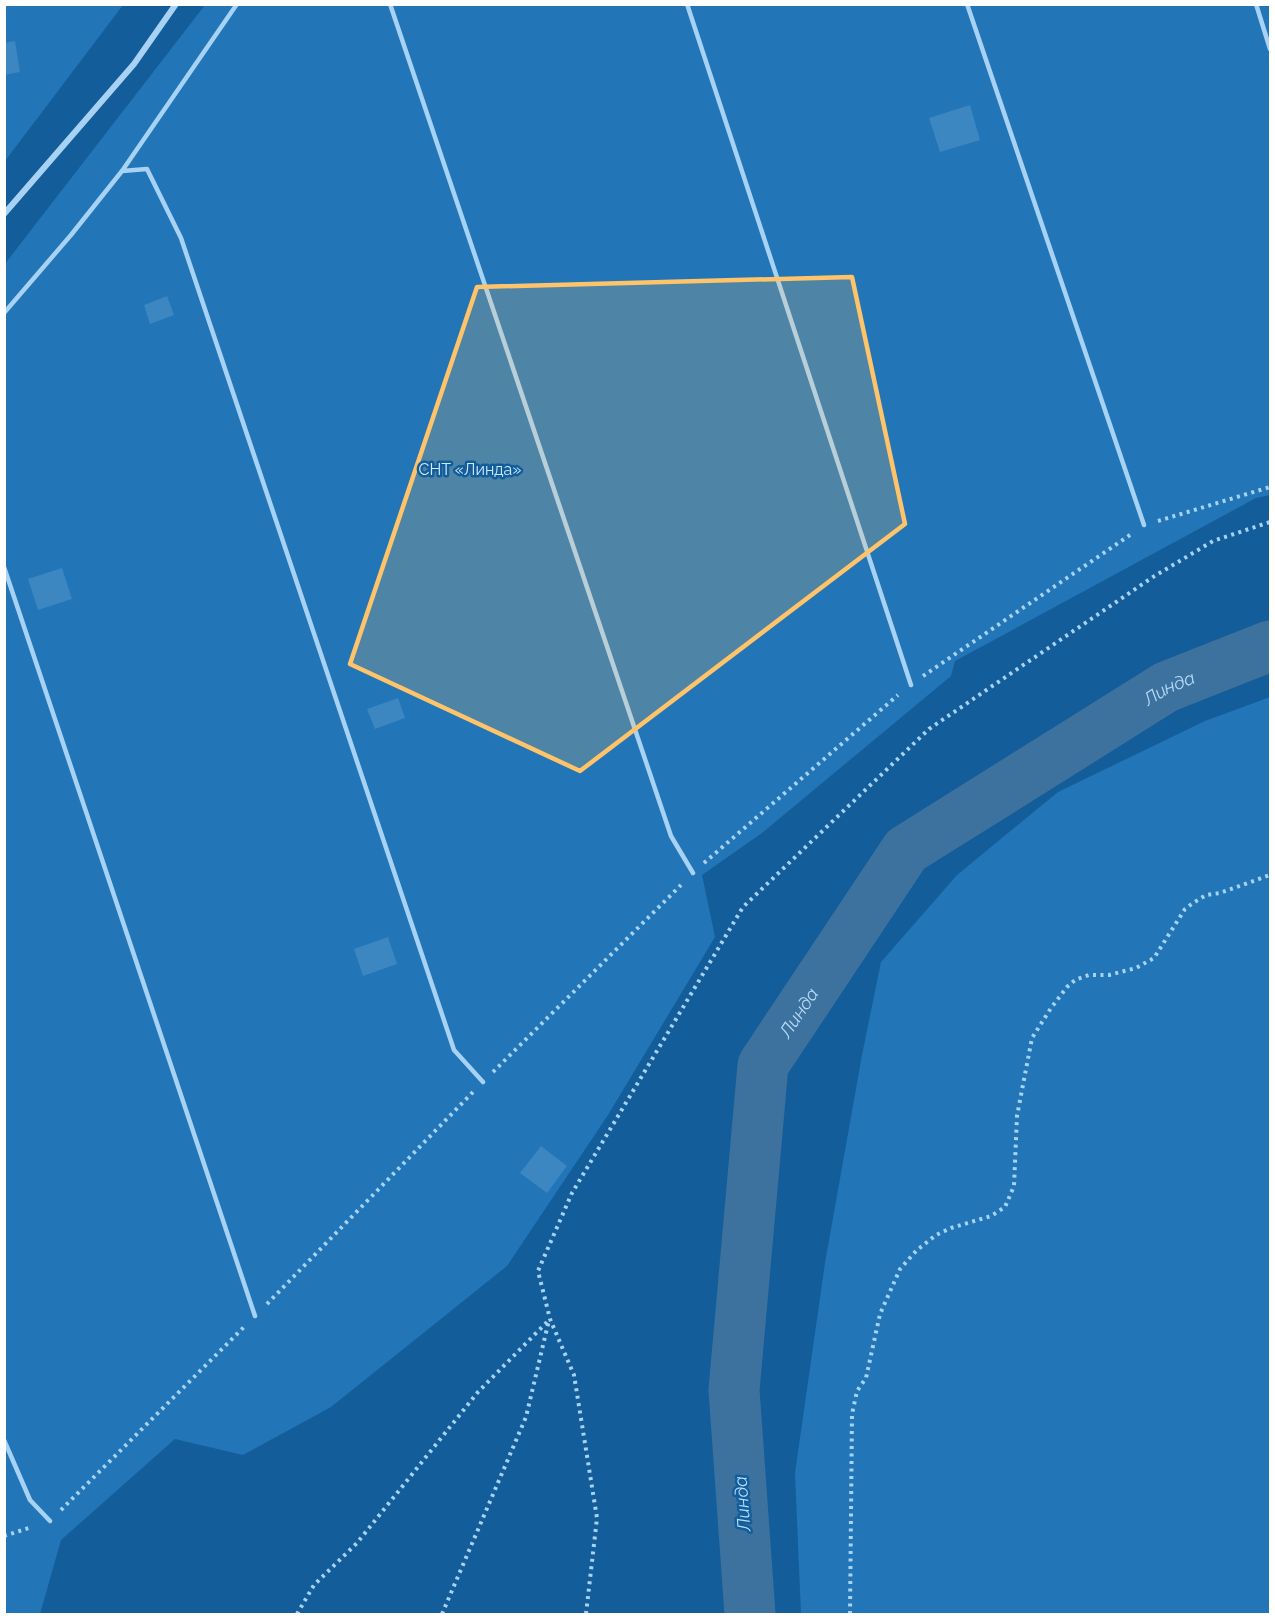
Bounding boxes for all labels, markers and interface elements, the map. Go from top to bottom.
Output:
park label: СНТ «Линда» [419,460,521,479]
water label: Линда [1138,666,1198,710]
water label: Линда [773,983,822,1042]
water label: Линда [730,1475,754,1533]

